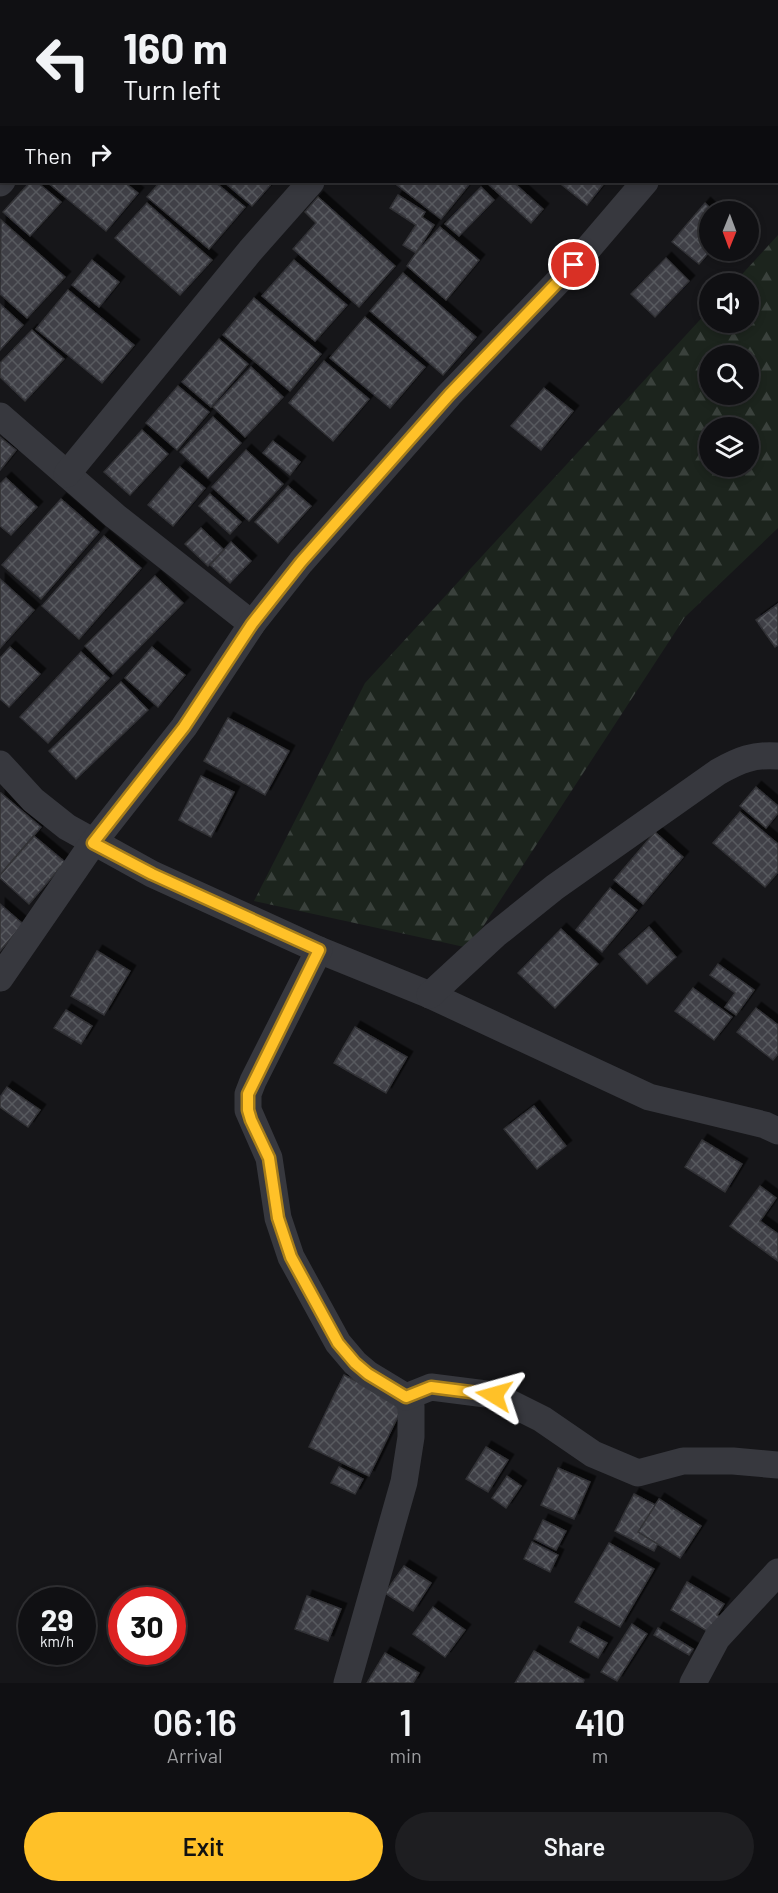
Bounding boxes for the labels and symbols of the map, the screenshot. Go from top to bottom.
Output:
north arrow [699,201,759,261]
pin [548,239,599,290]
position arrow [462,1363,526,1427]
speed limit sign: 30 [108,1587,186,1665]

